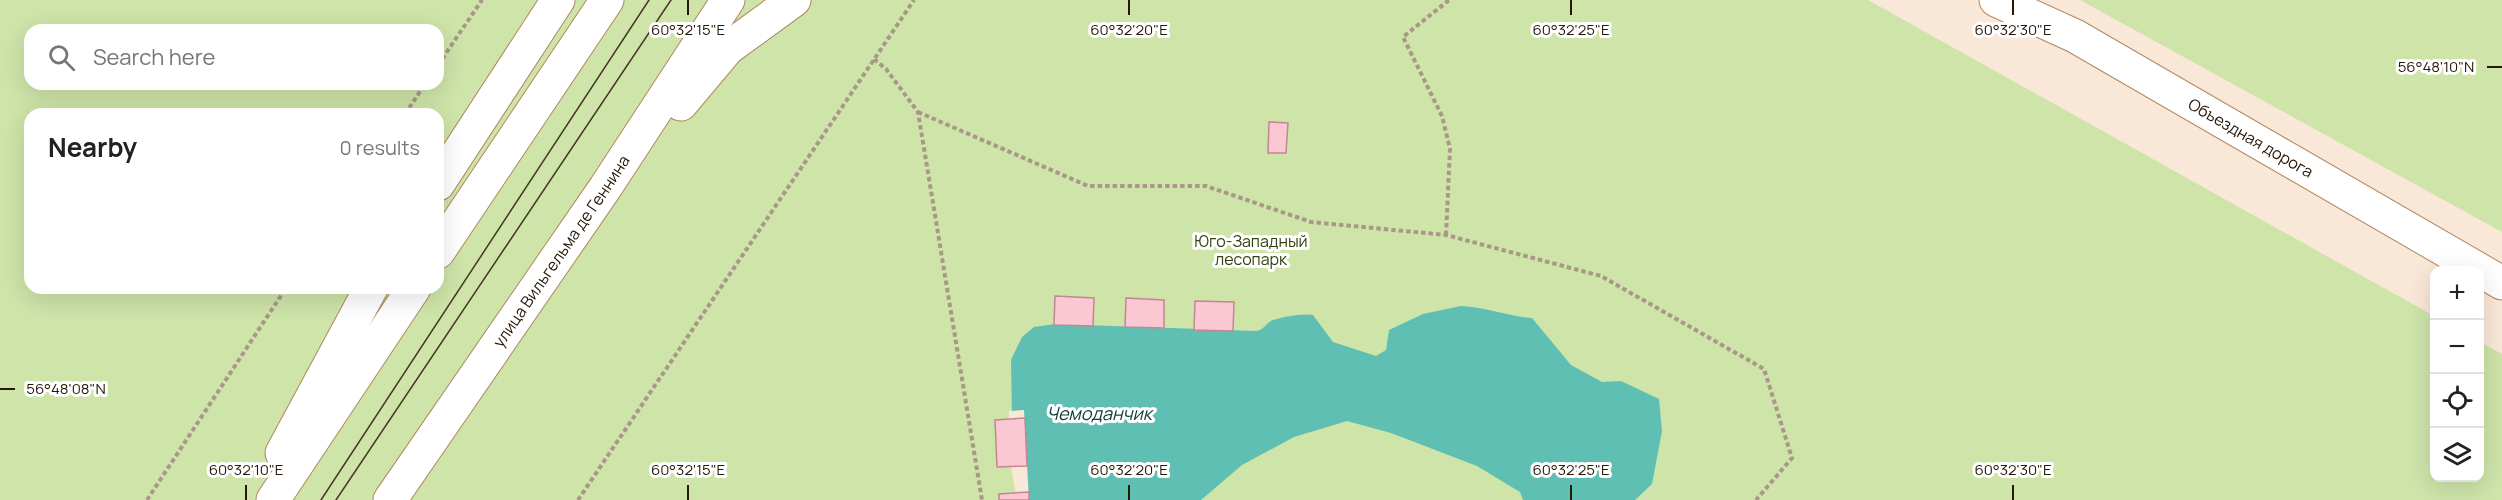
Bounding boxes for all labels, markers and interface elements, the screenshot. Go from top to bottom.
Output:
text: 60°32'15"E [651,19,725,40]
text: 60°32'20"E [1090,19,1168,40]
text: 60°32'25"E [1533,19,1609,40]
text: 60°32'30"E [1974,19,2052,40]
search box [24,24,444,90]
icon: search [45,41,78,74]
text: Search here [93,42,215,72]
text: 56°48'10"N [2398,56,2474,77]
street label: Объездная дорога [2184,93,2317,183]
text: Nearby [48,129,137,165]
text: 0 results [340,134,420,161]
street label: улица Вильгельма де Геннина [488,151,635,352]
park label: Юго-Западный лесопарк [1194,230,1308,270]
map controls [2430,266,2484,482]
button: + [2430,266,2484,320]
button: − [2430,320,2484,374]
button: locate [2430,374,2484,428]
text: 56°48'08"N [26,378,106,399]
water label: Чемоданчик [1046,401,1155,425]
button: layers [2430,428,2484,482]
text: 60°32'10"E [209,459,283,480]
text: 60°32'15"E [651,459,725,480]
text: 60°32'20"E [1090,459,1168,480]
text: 60°32'25"E [1533,459,1609,480]
text: 60°32'30"E [1974,459,2052,480]

